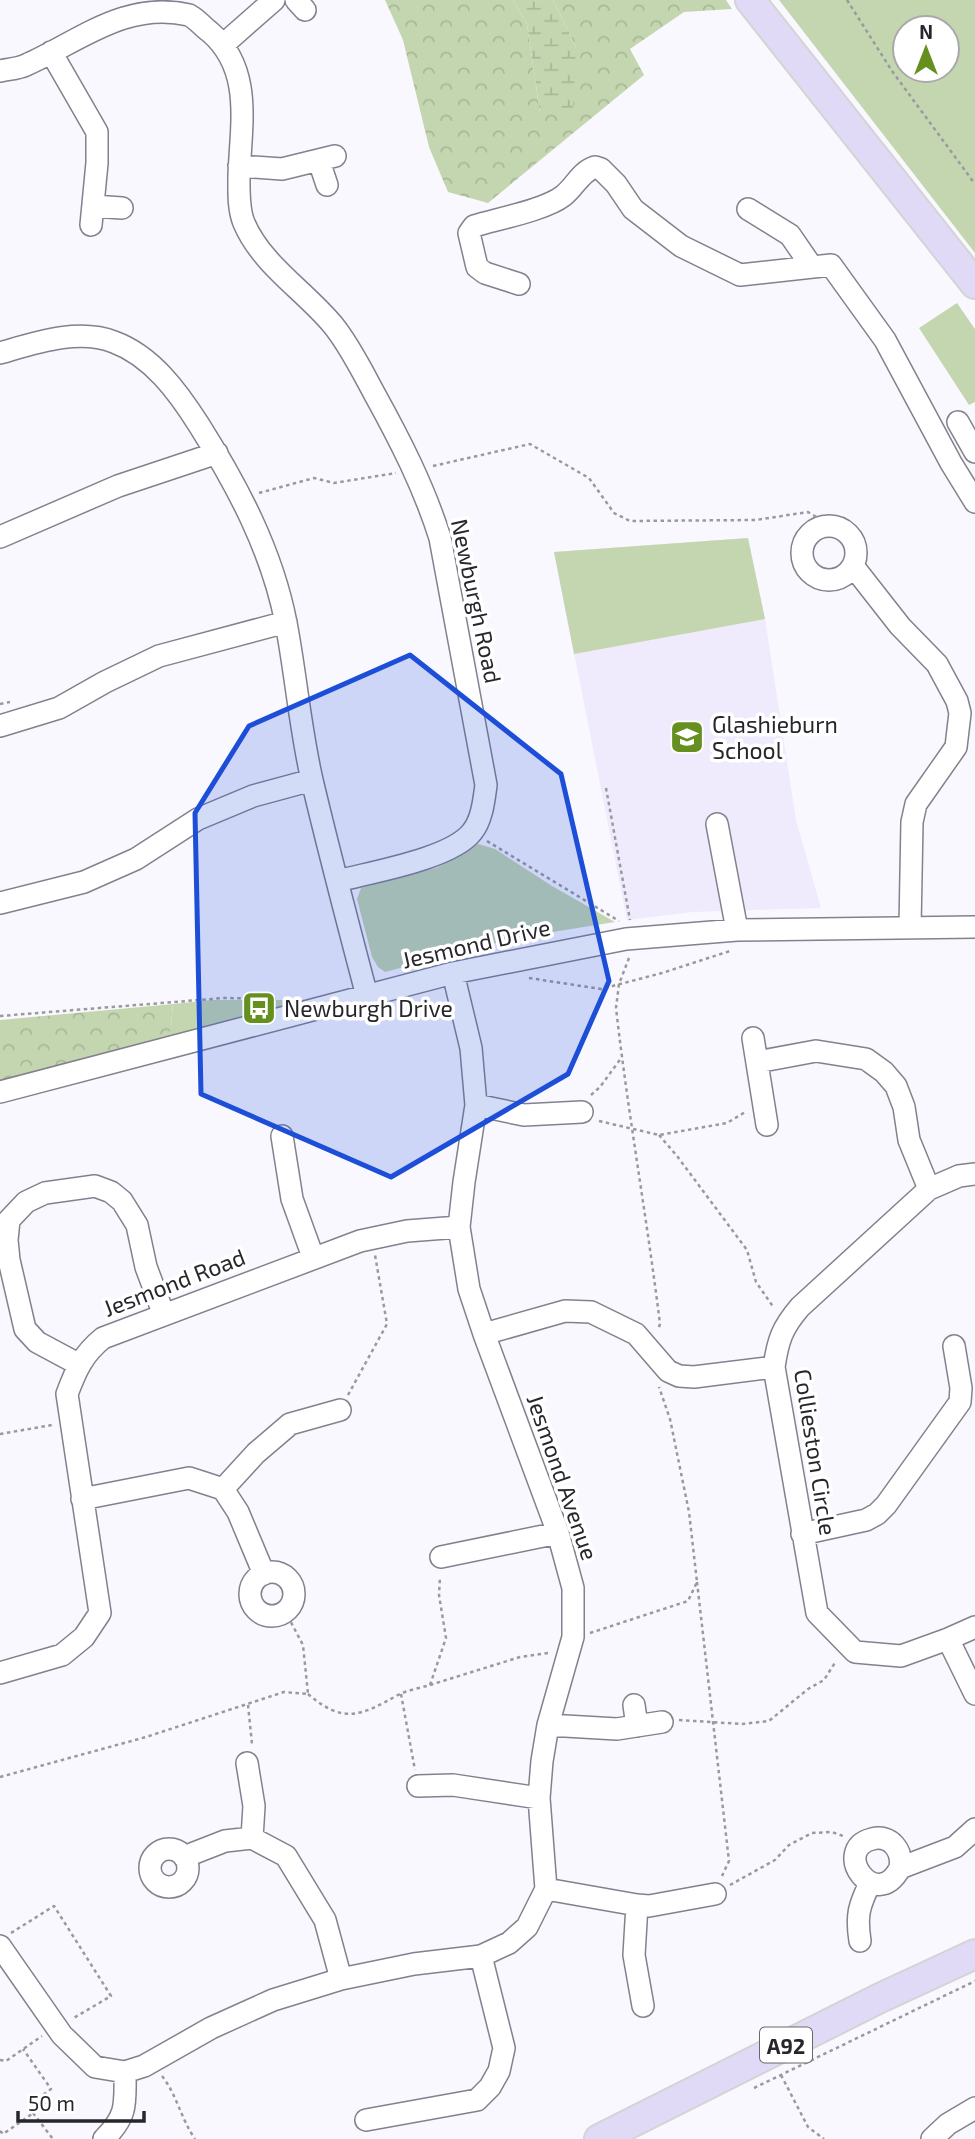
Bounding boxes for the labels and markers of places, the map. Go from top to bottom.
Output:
place label: Glashieburn School [712,710,838,764]
school or university icon: Glashieburn School [668,718,706,756]
bus stop icon: Newburgh Drive [240,989,278,1027]
place label: Newburgh Drive [284,994,453,1022]

